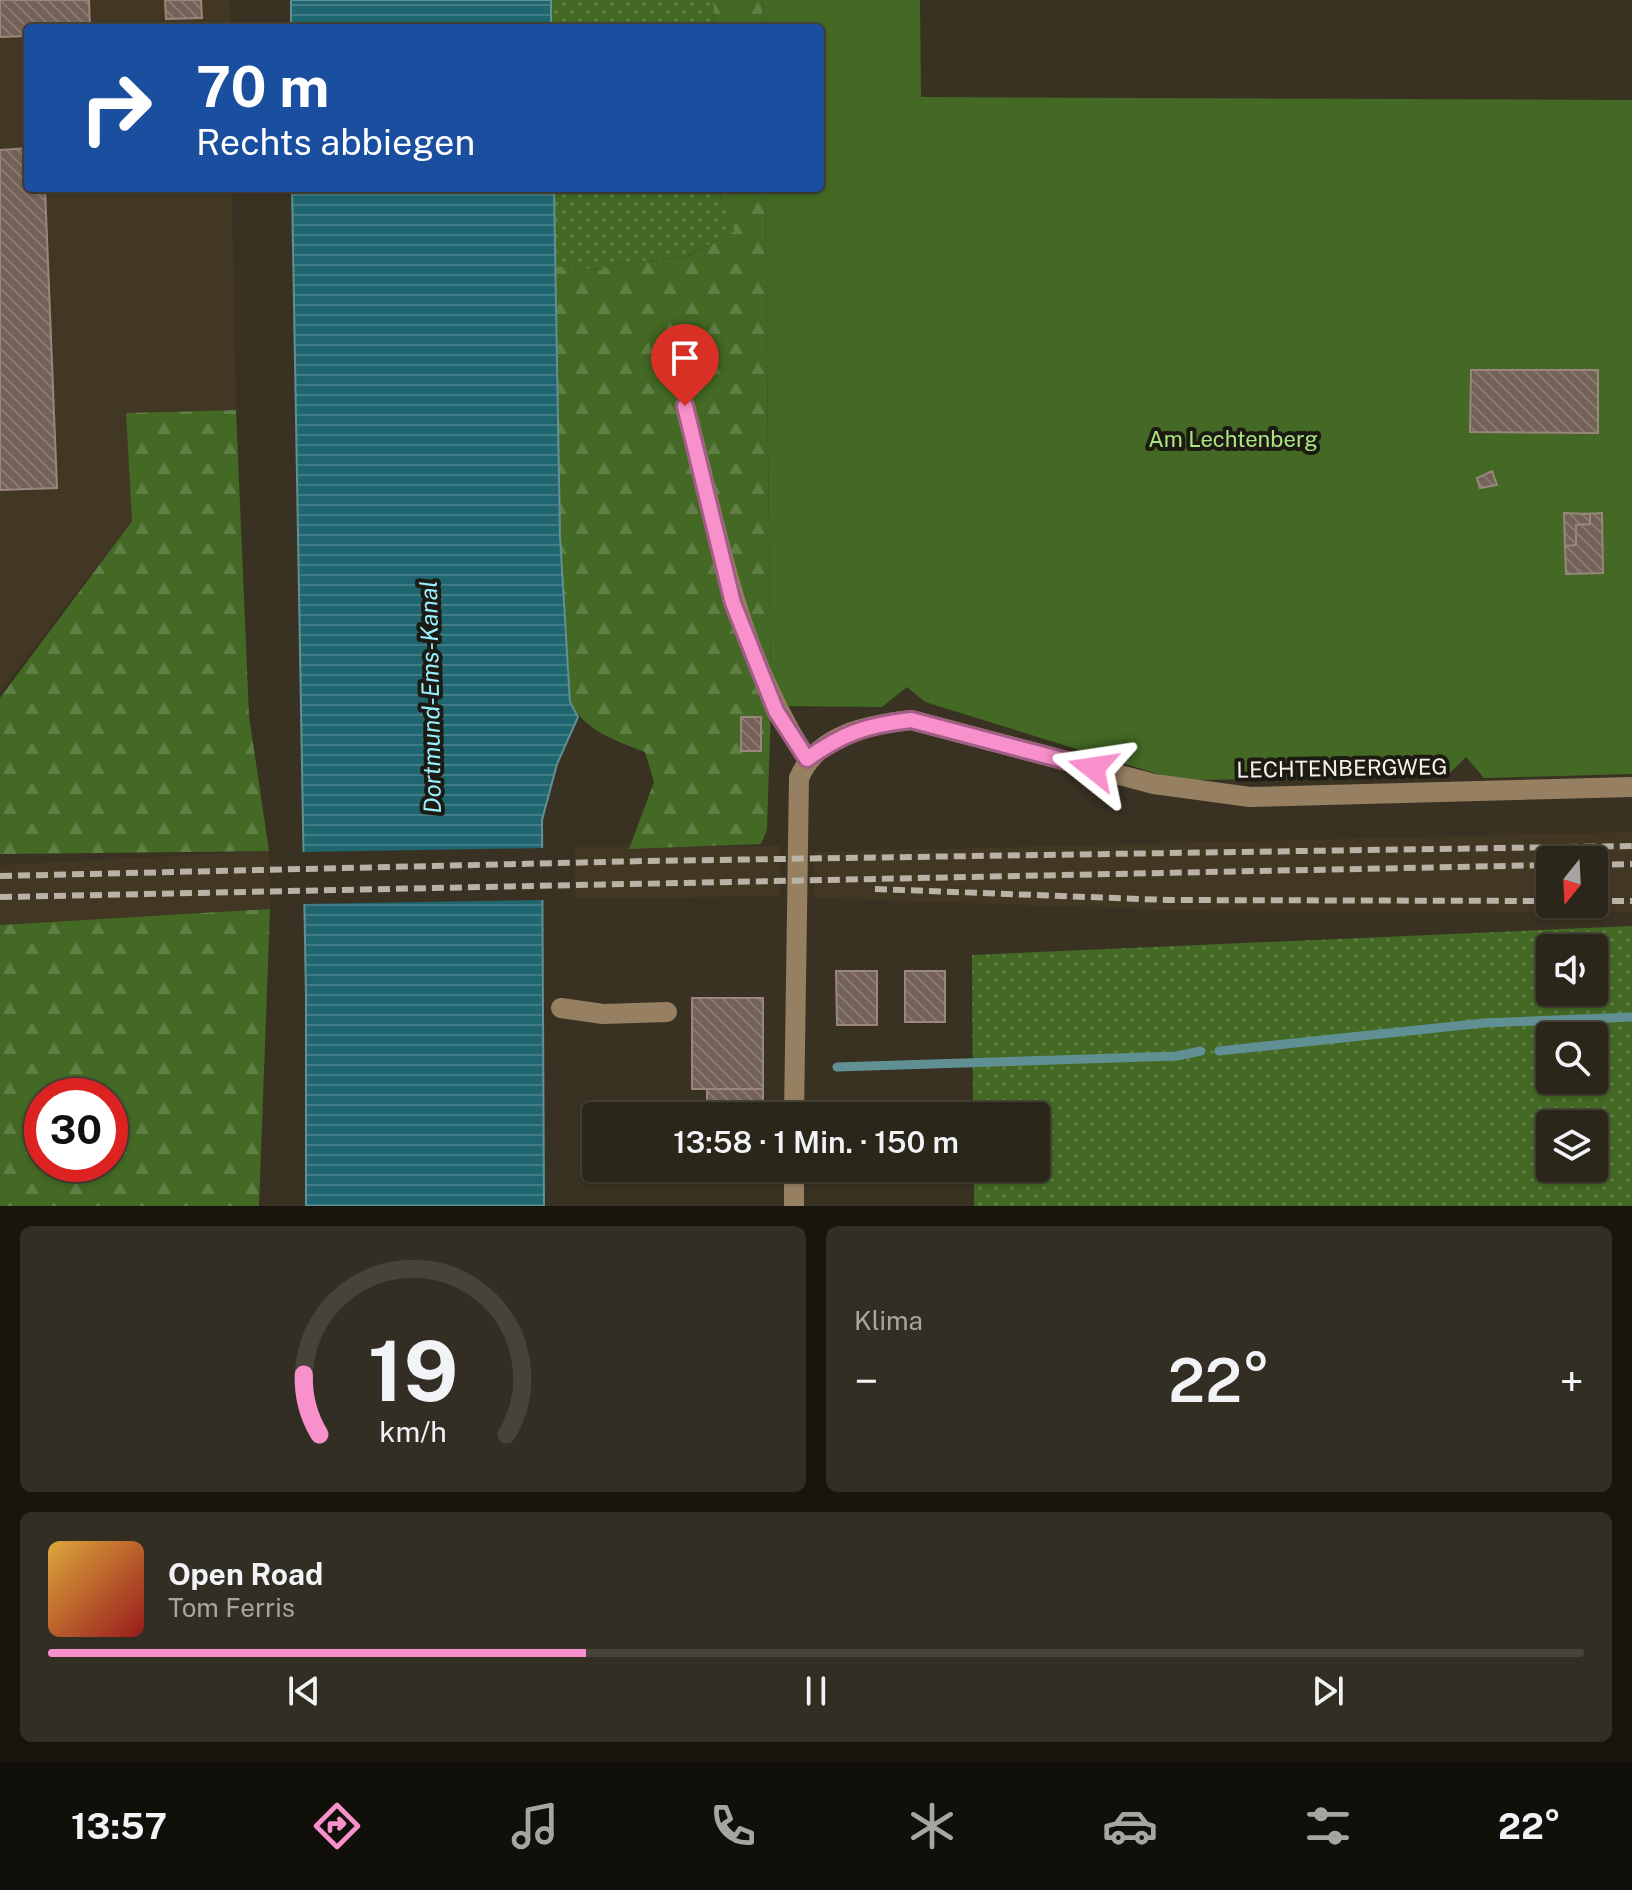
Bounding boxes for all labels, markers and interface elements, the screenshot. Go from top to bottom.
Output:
text: 70 m [196,54,329,120]
icon: right [64,56,168,160]
text: Rechts abbiegen [196,121,475,163]
pin [651,324,719,406]
icon: arrive [663,336,707,380]
park label: Am Lechtenberg [1148,426,1318,452]
water label: Dortmund-Ems-Kanal [414,580,446,814]
position arrow [1051,726,1135,810]
street label: LECHTENBERGWEG [1236,753,1448,783]
north arrow [1536,846,1608,918]
map controls [1536,846,1608,1182]
button: sound [1536,934,1608,1006]
button: search [1536,1022,1608,1094]
speed limit sign: 30 [24,1078,128,1182]
button: layers [1536,1110,1608,1182]
text: 13:58 · 1 Min. · 150 m [673,1124,959,1160]
text: Klima [854,1305,923,1336]
text: 19 [368,1322,458,1420]
text: 22° [1168,1345,1270,1416]
text: − [854,1355,878,1407]
text: + [1560,1355,1584,1407]
text: km/h [379,1415,447,1448]
text: Open Road [168,1556,323,1592]
text: Tom Ferris [168,1592,295,1623]
icon: previous [282,1669,326,1713]
icon: pause [794,1669,838,1713]
icon: next [1306,1669,1350,1713]
icon: directions [309,1798,365,1854]
icon: music [507,1798,563,1854]
icon: phone [705,1798,761,1854]
icon: climate [904,1798,960,1854]
icon: car [1102,1798,1158,1854]
icon: filters [1300,1798,1356,1854]
text: 13:57 [71,1805,167,1847]
text: 22° [1498,1805,1561,1847]

